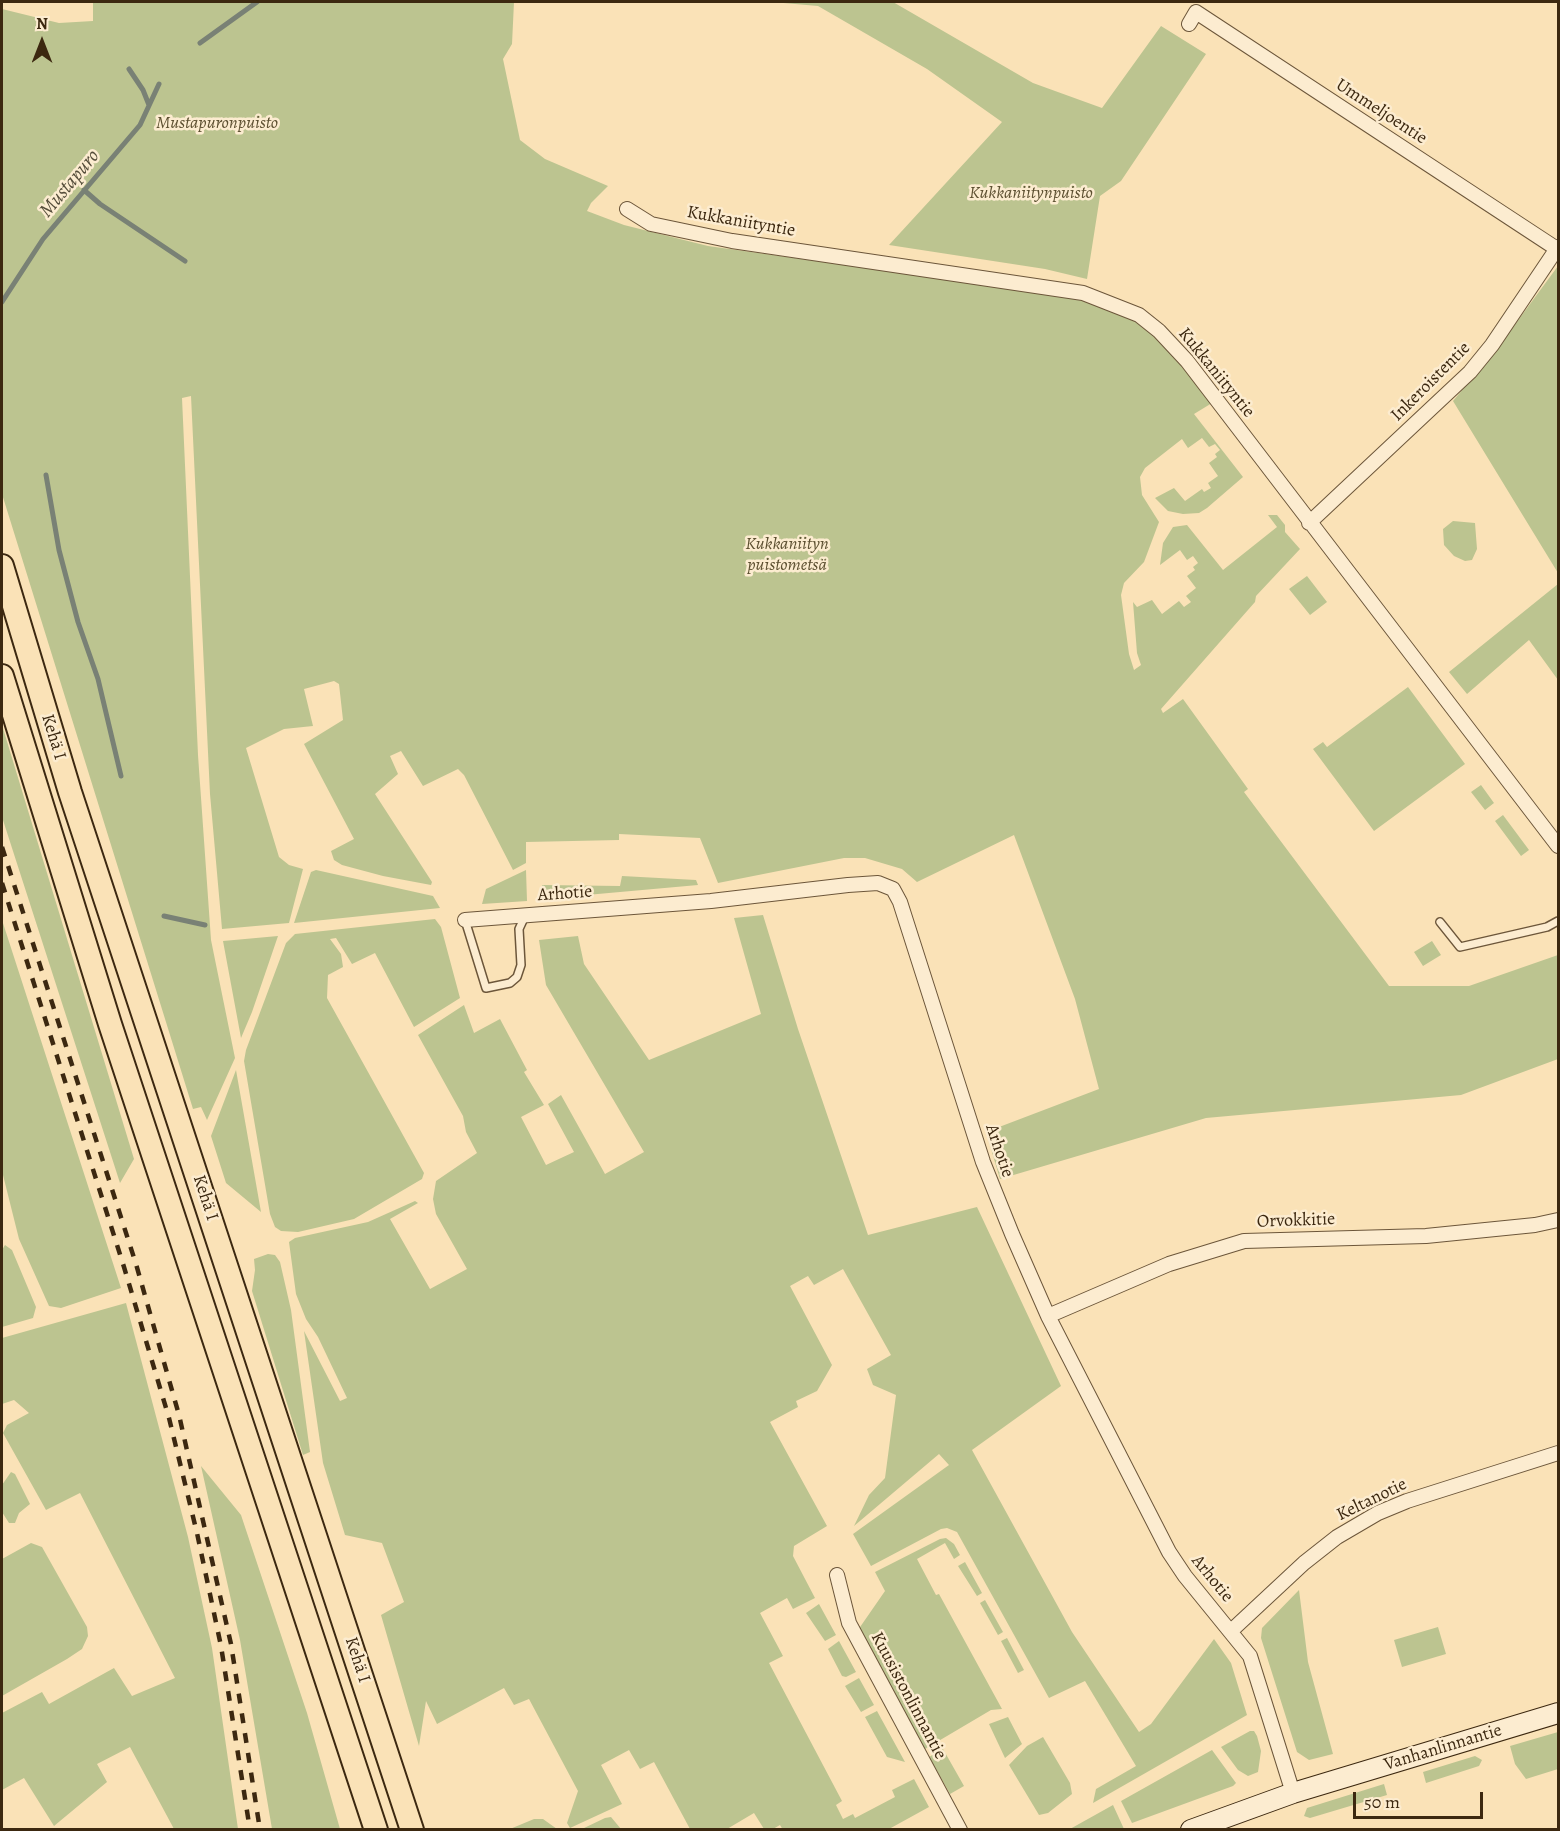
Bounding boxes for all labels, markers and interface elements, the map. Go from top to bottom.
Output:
north arrow [12,12,72,72]
text: N [36,13,48,35]
street label: Ummeljoentie [1331,74,1431,150]
park label: Mustapuronpuisto [156,113,278,135]
water label: Mustapuro [35,145,105,223]
park label: Kukkaniitynpuisto [969,183,1093,205]
street label: Kukkaniityntie [685,202,797,242]
street label: Kukkaniityntie [1173,324,1259,422]
street label: Inkeroistentie [1387,338,1475,426]
park label: Kukkaniityn puistometsä [745,534,829,576]
street label: Kehä I [36,711,70,763]
street label: Arhotie [537,881,593,907]
street label: Arhotie [980,1122,1018,1180]
street label: Kehä I [187,1172,223,1224]
street label: Orvokkitie [1256,1209,1336,1233]
street label: Keltanotie [1333,1474,1411,1526]
street label: Arhotie [1186,1551,1238,1607]
street label: Kuusistonlinnantie [865,1629,951,1763]
street label: Kehä I [339,1634,375,1686]
street label: Vanhanlinnantie [1381,1720,1505,1776]
scale bar [1356,1780,1486,1818]
text: 50 m [1364,1790,1400,1814]

